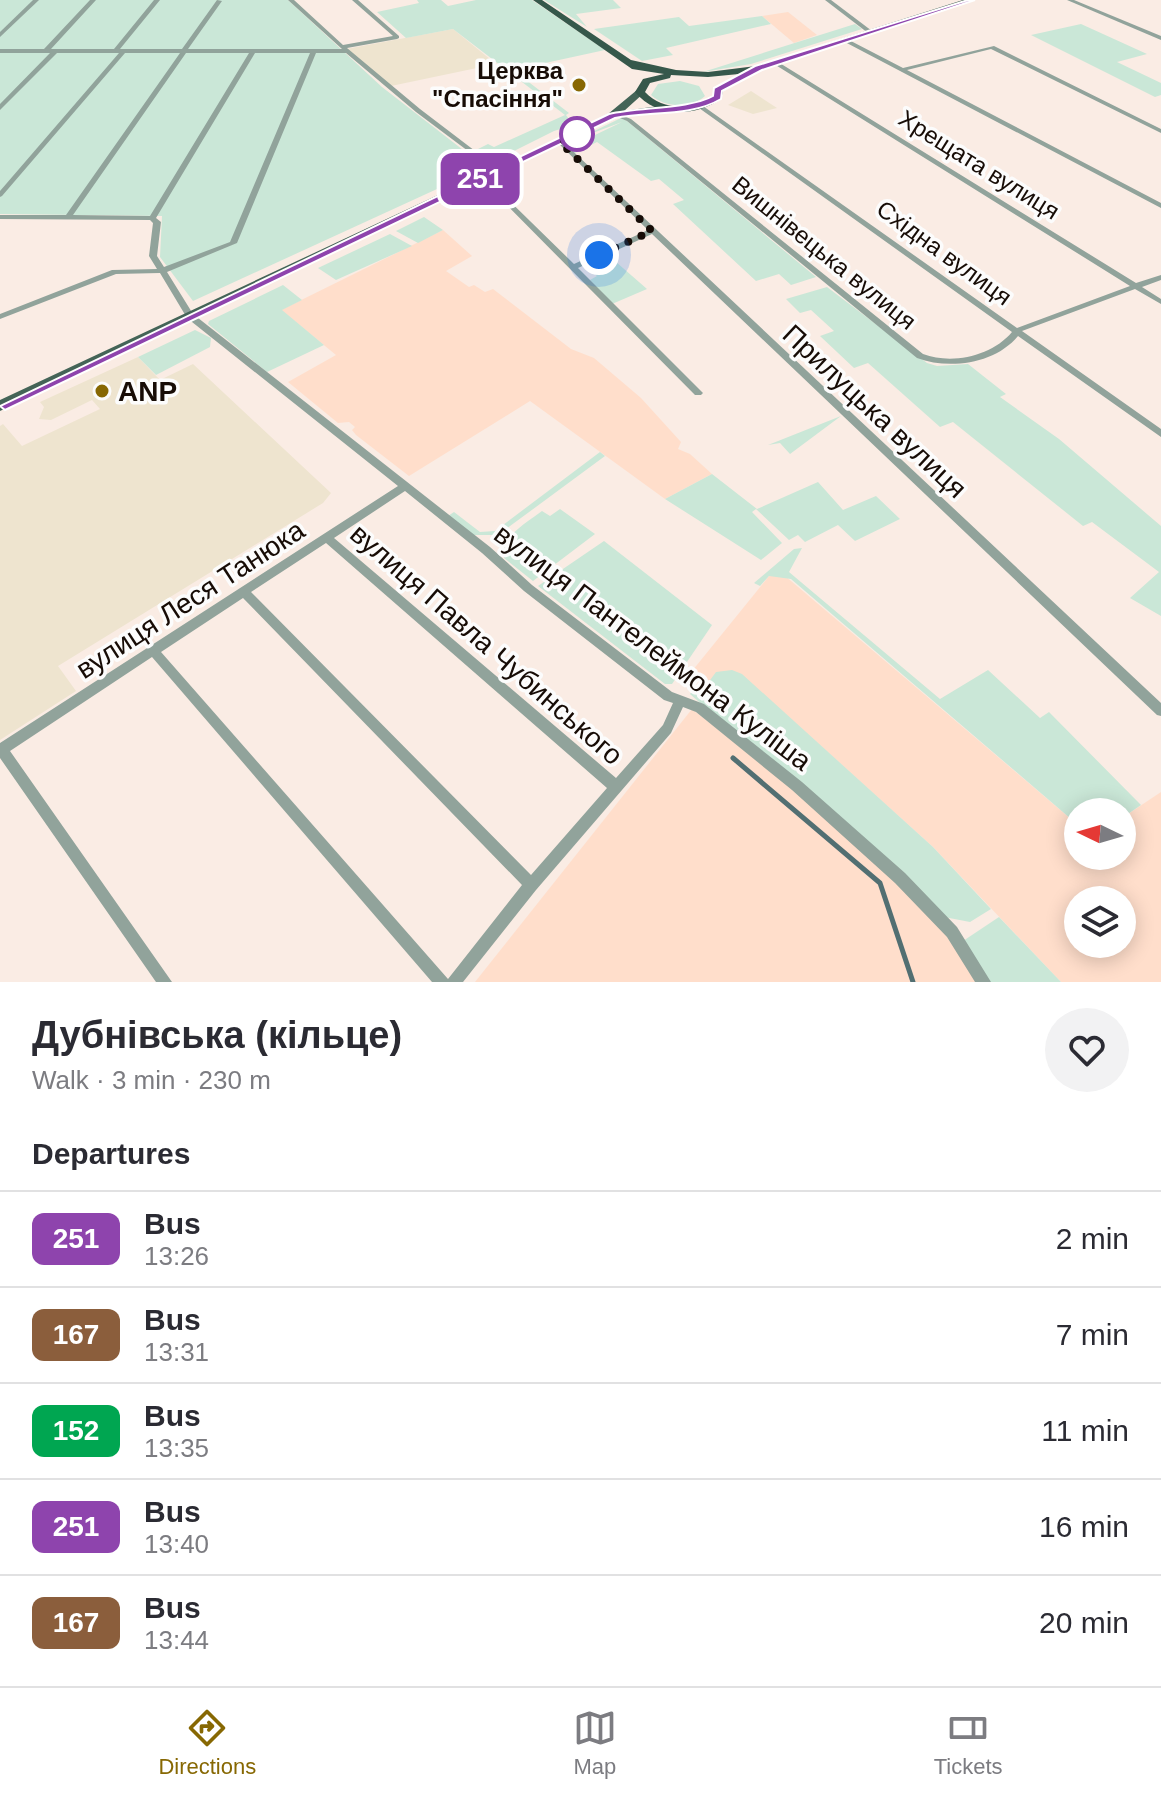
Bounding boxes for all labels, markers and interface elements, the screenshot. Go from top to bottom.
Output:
place label: Церква "Спасіння" [432,57,564,112]
marker: Церква "Спасіння" [570,76,588,94]
street label: Хрещата вулиця [894,104,1064,225]
unlabelled marker [560,117,594,151]
line badge: 251 [434,153,526,205]
text: 251 [457,163,503,194]
street label: Вишнівецька вулиця [727,170,921,335]
street label: Східна вулиця [872,195,1017,310]
your location [579,235,619,275]
street label: Прилуцька вулиця [777,318,973,504]
place label: ANP [118,376,177,407]
marker: ANP [93,382,111,400]
street label: вулиця Леся Танюка [70,514,311,685]
street label: вулиця Павла Чубинського [344,518,629,771]
street label: вулиця Пантелеймона Куліша [488,518,817,777]
north arrow [1064,798,1136,870]
map controls [1064,798,1136,958]
button: layers [1064,886,1136,958]
button: heart [1045,1008,1129,1092]
text: Дубнівська (кільце) [32,1014,402,1056]
text: Walk · 3 min · 230 m [32,1065,271,1095]
text: Departures [32,1137,190,1170]
text: Bus [144,1207,201,1240]
text: 2 min [1056,1222,1129,1255]
text: 251 [53,1223,99,1254]
text: 13:26 [144,1241,209,1271]
text: Bus [144,1303,201,1336]
text: 7 min [1056,1318,1129,1351]
text: 167 [53,1319,99,1350]
text: 13:31 [144,1337,209,1367]
text: Bus [144,1399,201,1432]
text: 11 min [1041,1414,1129,1447]
text: 152 [53,1415,99,1446]
text: 13:35 [144,1433,209,1463]
text: Bus [144,1495,201,1528]
text: 16 min [1039,1510,1129,1543]
text: 251 [53,1511,99,1542]
text: 13:40 [144,1529,209,1559]
text: Bus [144,1591,201,1624]
text: 20 min [1039,1606,1129,1639]
text: 167 [53,1607,99,1638]
text: 13:44 [144,1625,209,1655]
tab: Directions [158,1706,256,1780]
tab: Map [573,1706,617,1780]
tab: Tickets [934,1706,1003,1780]

